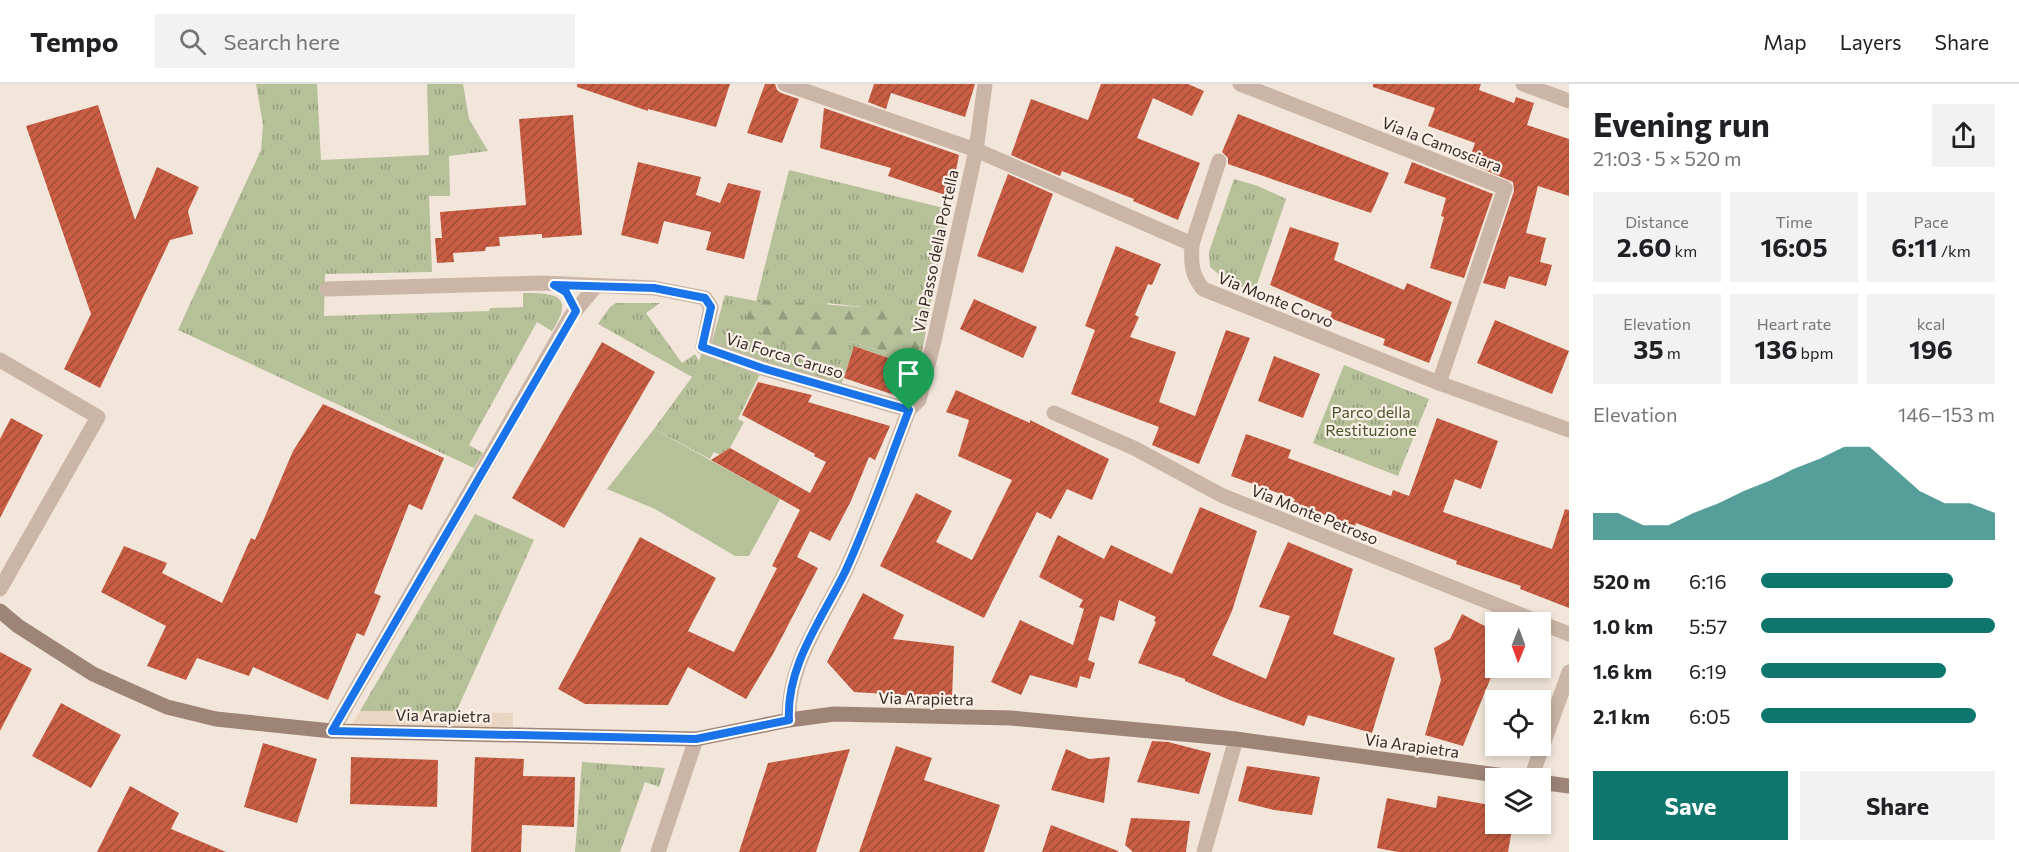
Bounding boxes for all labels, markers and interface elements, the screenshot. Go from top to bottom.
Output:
search box [155,14,575,68]
text: Tempo [30,24,119,58]
icon: search [176,25,209,58]
text: Search here [224,28,340,55]
text: Map [1763,29,1807,54]
text: Layers [1840,29,1902,54]
text: Share [1935,29,1989,54]
text: Evening run [1593,103,1770,144]
button: share [1932,104,1995,167]
street label: Via la Camosciara [1379,112,1505,176]
text: 21:03 · 5 × 520 m [1593,146,1741,170]
street label: Via Passo della Portella [908,168,962,334]
text: Distance [1625,212,1689,231]
text: Time [1776,212,1812,231]
text: Pace [1914,212,1948,231]
text: 2.60 [1617,231,1671,262]
text: 16:05 [1760,231,1828,262]
text: 6:11 [1891,231,1938,262]
text: km [1671,241,1697,260]
text: /km [1938,241,1971,260]
street label: Via Monte Corvo [1215,267,1337,331]
text: Elevation [1623,314,1691,333]
text: Heart rate [1757,314,1831,333]
text: kcal [1917,314,1945,333]
street label: Via Forca Caruso [724,328,846,382]
text: 35 [1633,333,1664,364]
text: 136 [1755,333,1798,364]
text: 196 [1909,333,1953,364]
text: m [1664,343,1681,362]
text: bpm [1798,343,1833,362]
pin [883,348,934,410]
icon: arrive [892,357,925,390]
park label: Parco della Restituzione [1325,402,1417,439]
text: Elevation [1593,402,1678,426]
text: 146–153 m [1898,402,1995,426]
street label: Via Monte Petroso [1249,480,1381,548]
text: 520 m [1593,569,1650,593]
text: 6:16 [1689,569,1727,593]
north arrow [1485,612,1551,678]
map controls [1485,612,1551,834]
text: 1.0 km [1593,614,1653,638]
text: 5:57 [1689,614,1727,638]
text: 1.6 km [1593,659,1652,683]
text: 6:19 [1689,659,1727,683]
street label: Via Arapietra [878,688,974,708]
button: locate [1485,690,1551,756]
text: 2.1 km [1593,704,1650,728]
text: 6:05 [1689,704,1730,728]
street label: Via Arapietra [395,705,491,725]
street label: Via Arapietra [1364,729,1460,761]
button: layers [1485,768,1551,834]
button: Save [1593,771,1788,840]
button: Share [1800,771,1995,840]

